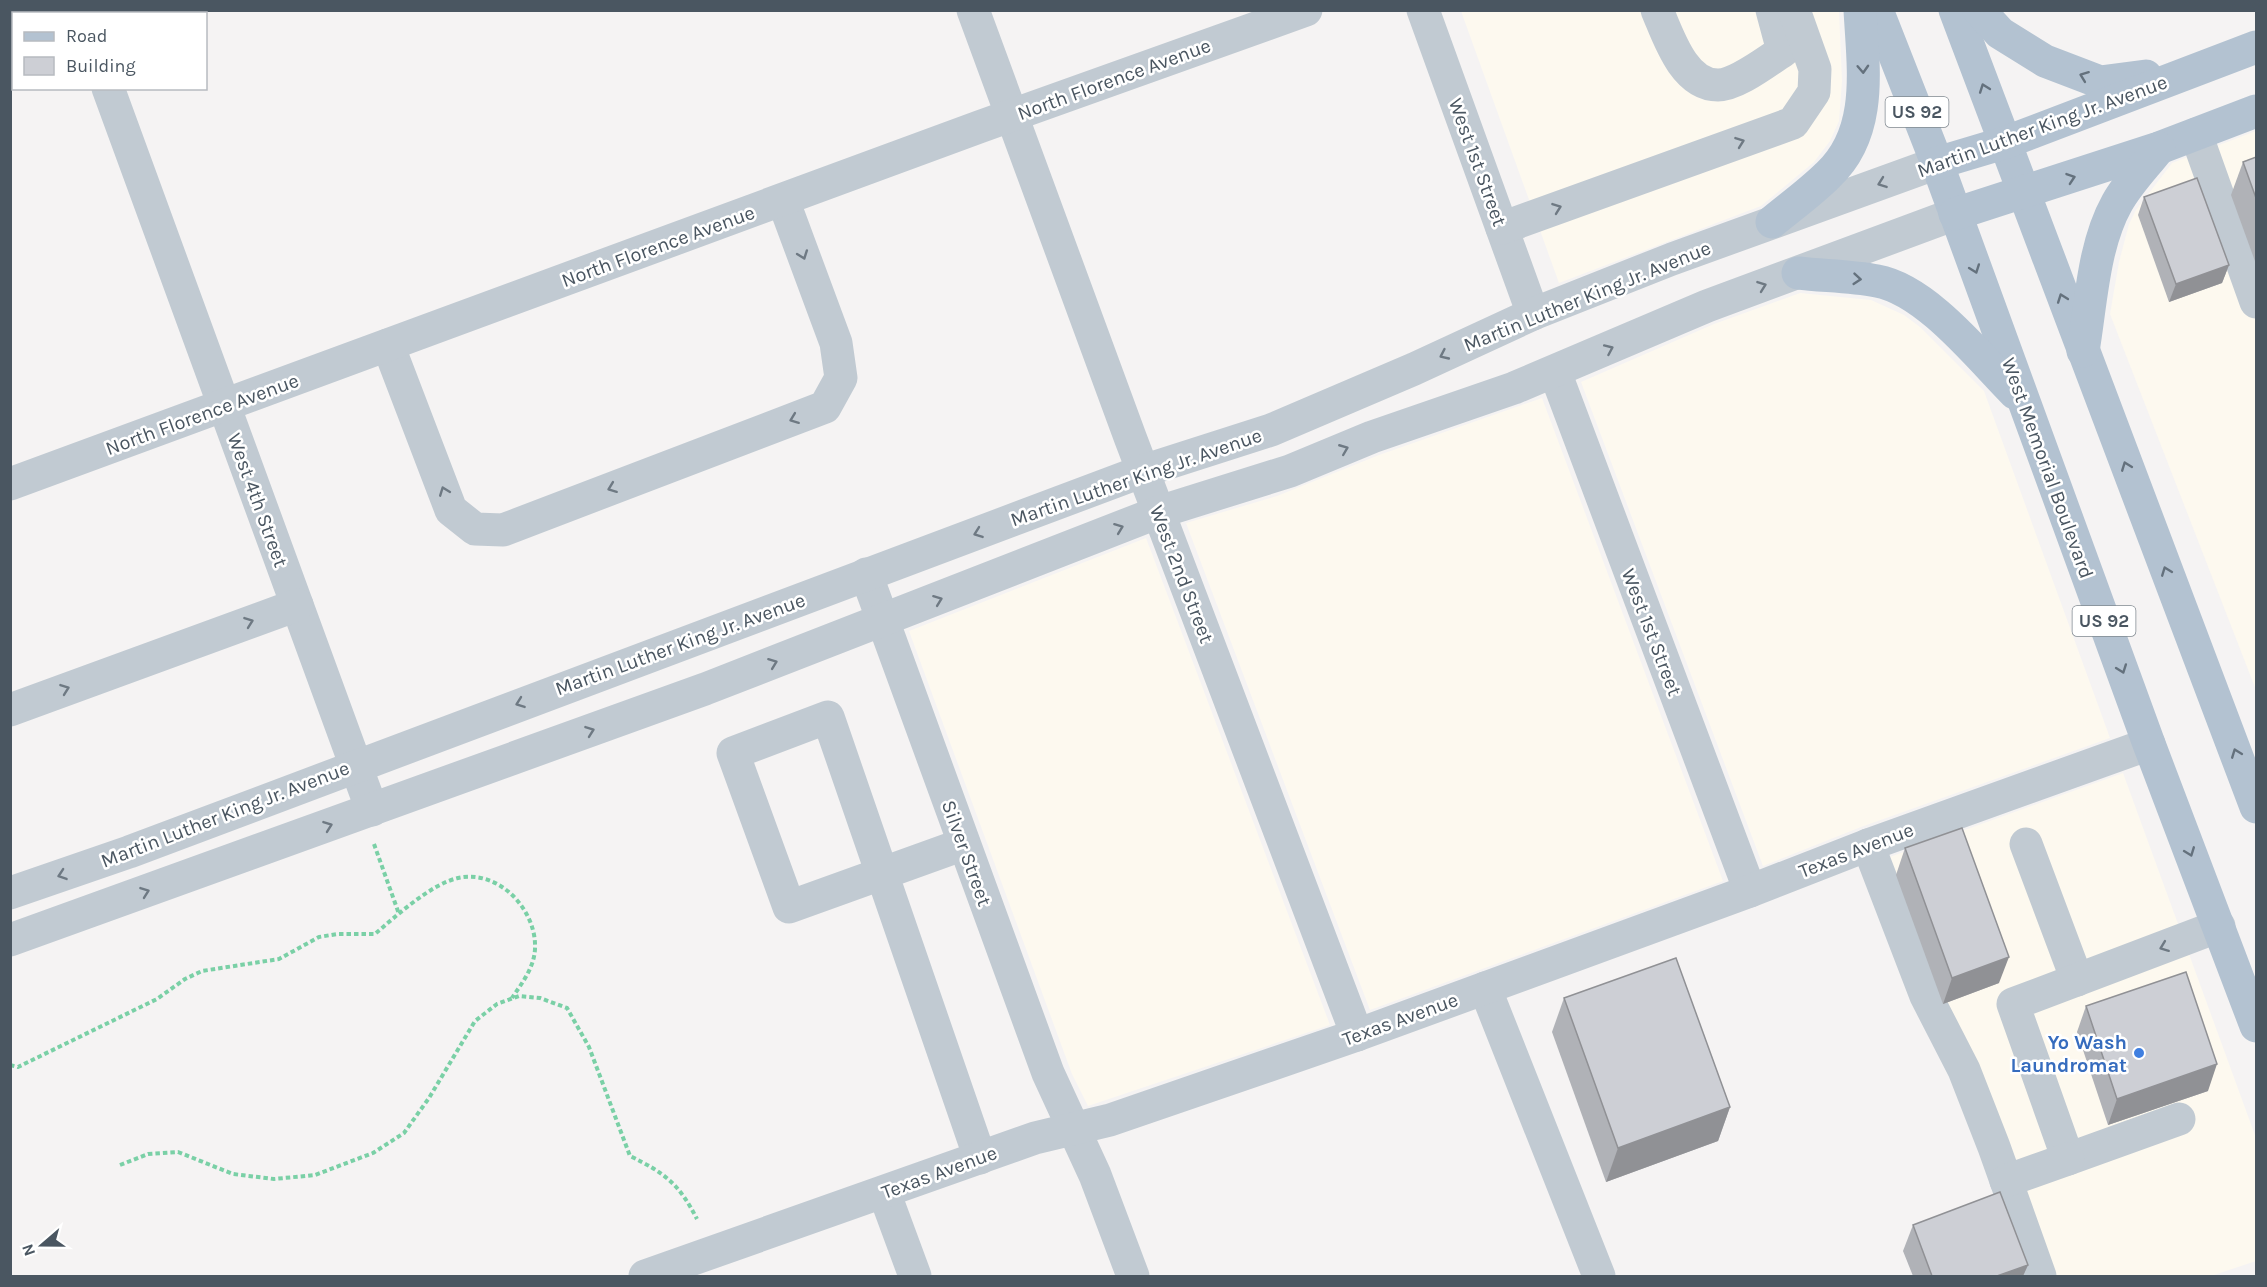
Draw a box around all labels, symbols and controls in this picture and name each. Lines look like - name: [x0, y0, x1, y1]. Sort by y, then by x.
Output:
- legend: [12, 12, 207, 90]
- text: Road: [66, 25, 107, 47]
- street label: North Florence Avenue: [1014, 34, 1214, 125]
- text: Building: [66, 55, 136, 77]
- one-way arrow: [1856, 64, 1869, 73]
- street label: Martin Luther King Jr. Avenue: [1914, 70, 2170, 183]
- one-way arrow: [2079, 71, 2090, 83]
- one-way arrow: [1979, 83, 1991, 94]
- street label: West 1st Street: [1444, 95, 1512, 230]
- road number: US 92: [1886, 97, 1948, 127]
- one-way arrow: [1734, 137, 1745, 149]
- one-way arrow: [2065, 172, 2076, 185]
- one-way arrow: [1877, 175, 1888, 188]
- street label: North Florence Avenue: [558, 201, 758, 292]
- one-way arrow: [1551, 203, 1562, 216]
- street label: Martin Luther King Jr. Avenue: [1460, 236, 1714, 357]
- one-way arrow: [796, 249, 808, 260]
- one-way arrow: [1968, 263, 1980, 274]
- one-way arrow: [1852, 272, 1861, 285]
- one-way arrow: [1756, 281, 1767, 294]
- one-way arrow: [2057, 293, 2070, 304]
- one-way arrow: [1602, 344, 1613, 356]
- one-way arrow: [1440, 348, 1451, 360]
- street label: West Memorial Boulevard: [1997, 355, 2098, 582]
- street label: North Florence Avenue: [102, 369, 302, 460]
- one-way arrow: [789, 411, 800, 424]
- street label: Martin Luther King Jr. Avenue: [1007, 424, 1265, 531]
- street label: West 4th Street: [223, 430, 293, 571]
- one-way arrow: [1338, 444, 1349, 456]
- one-way arrow: [2121, 461, 2133, 472]
- one-way arrow: [607, 481, 618, 493]
- one-way arrow: [439, 486, 451, 497]
- street label: West 2nd Street: [1145, 502, 1219, 647]
- one-way arrow: [1113, 523, 1124, 535]
- one-way arrow: [973, 525, 984, 538]
- street label: West 1st Street: [1617, 565, 1687, 700]
- one-way arrow: [2161, 566, 2173, 577]
- street label: Martin Luther King Jr. Avenue: [552, 588, 808, 701]
- one-way arrow: [932, 594, 942, 607]
- road number: US 92: [2072, 606, 2136, 636]
- one-way arrow: [243, 617, 253, 630]
- one-way arrow: [767, 657, 778, 670]
- one-way arrow: [2114, 663, 2127, 674]
- one-way arrow: [60, 684, 70, 697]
- one-way arrow: [515, 696, 526, 709]
- one-way arrow: [584, 725, 595, 738]
- one-way arrow: [2230, 748, 2243, 759]
- street label: Martin Luther King Jr. Avenue: [98, 756, 353, 873]
- street label: Silver Street: [937, 797, 996, 910]
- street label: Texas Avenue: [1796, 818, 1917, 883]
- one-way arrow: [322, 821, 333, 834]
- one-way arrow: [2183, 845, 2195, 856]
- one-way arrow: [57, 868, 68, 881]
- one-way arrow: [139, 887, 150, 899]
- one-way arrow: [2159, 940, 2170, 952]
- street label: Texas Avenue: [1339, 988, 1461, 1051]
- place label: Yo Wash Laundromat: [2010, 1031, 2127, 1077]
- marker: Yo Wash Laundromat: [2132, 1046, 2146, 1060]
- street label: Texas Avenue: [878, 1141, 1000, 1204]
- north arrow: [12, 1215, 72, 1275]
- text: N: [17, 1241, 39, 1259]

